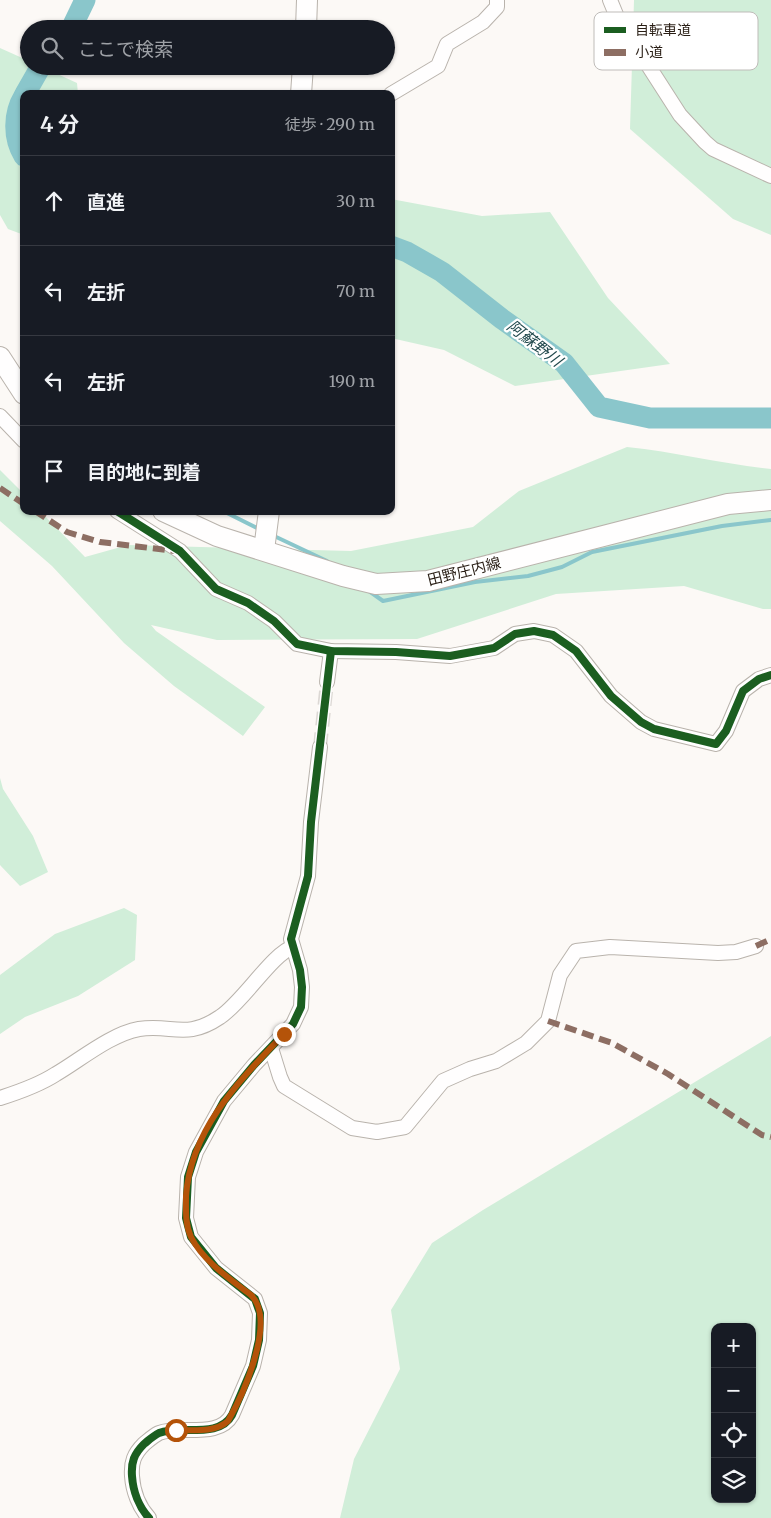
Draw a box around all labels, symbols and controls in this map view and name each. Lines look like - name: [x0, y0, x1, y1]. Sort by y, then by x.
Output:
- legend: [594, 12, 758, 70]
- search box: [20, 20, 395, 75]
- text: 自転車道: [635, 21, 691, 39]
- icon: search: [38, 34, 66, 62]
- text: ここで検索: [78, 37, 173, 61]
- text: 小道: [635, 43, 663, 61]
- text: 4 分: [40, 111, 79, 138]
- text: 徒歩 · 290 m: [285, 114, 375, 134]
- icon: ahead: [40, 187, 68, 215]
- text: 直進: [87, 190, 125, 214]
- text: 30 m: [336, 191, 375, 211]
- icon: left: [40, 277, 68, 305]
- text: 左折: [87, 280, 125, 304]
- text: 70 m: [336, 281, 375, 301]
- water label: 阿蘇野川: [504, 315, 568, 372]
- icon: left: [40, 367, 68, 395]
- text: 左折: [87, 370, 125, 394]
- text: 190 m: [329, 371, 375, 391]
- icon: arrive: [40, 457, 68, 485]
- text: 目的地に到着: [87, 460, 201, 484]
- street label: 田野庄内線: [425, 553, 503, 589]
- route end: [273, 1023, 296, 1046]
- map controls: [711, 1323, 756, 1503]
- button: +: [711, 1323, 756, 1368]
- button: −: [711, 1368, 756, 1413]
- button: locate: [711, 1413, 756, 1458]
- route start: [165, 1419, 188, 1442]
- button: layers: [711, 1458, 756, 1503]

